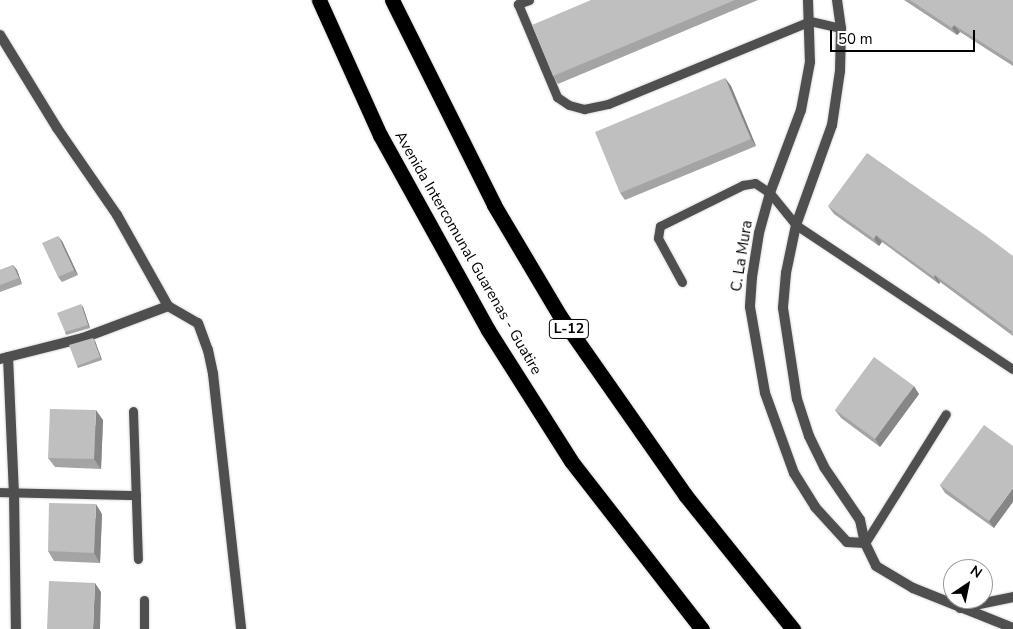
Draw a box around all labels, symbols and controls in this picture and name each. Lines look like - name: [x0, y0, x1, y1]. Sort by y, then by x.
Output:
- scale bar: [833, 20, 978, 52]
- text: 50 m: [838, 29, 873, 49]
- street label: Avenida Intercomunal Guarenas - Guatire: [391, 128, 545, 378]
- street label: C. La Mura: [727, 219, 757, 293]
- road number: L-12: [548, 318, 590, 340]
- north arrow: [943, 559, 993, 609]
- text: N: [966, 561, 986, 583]

